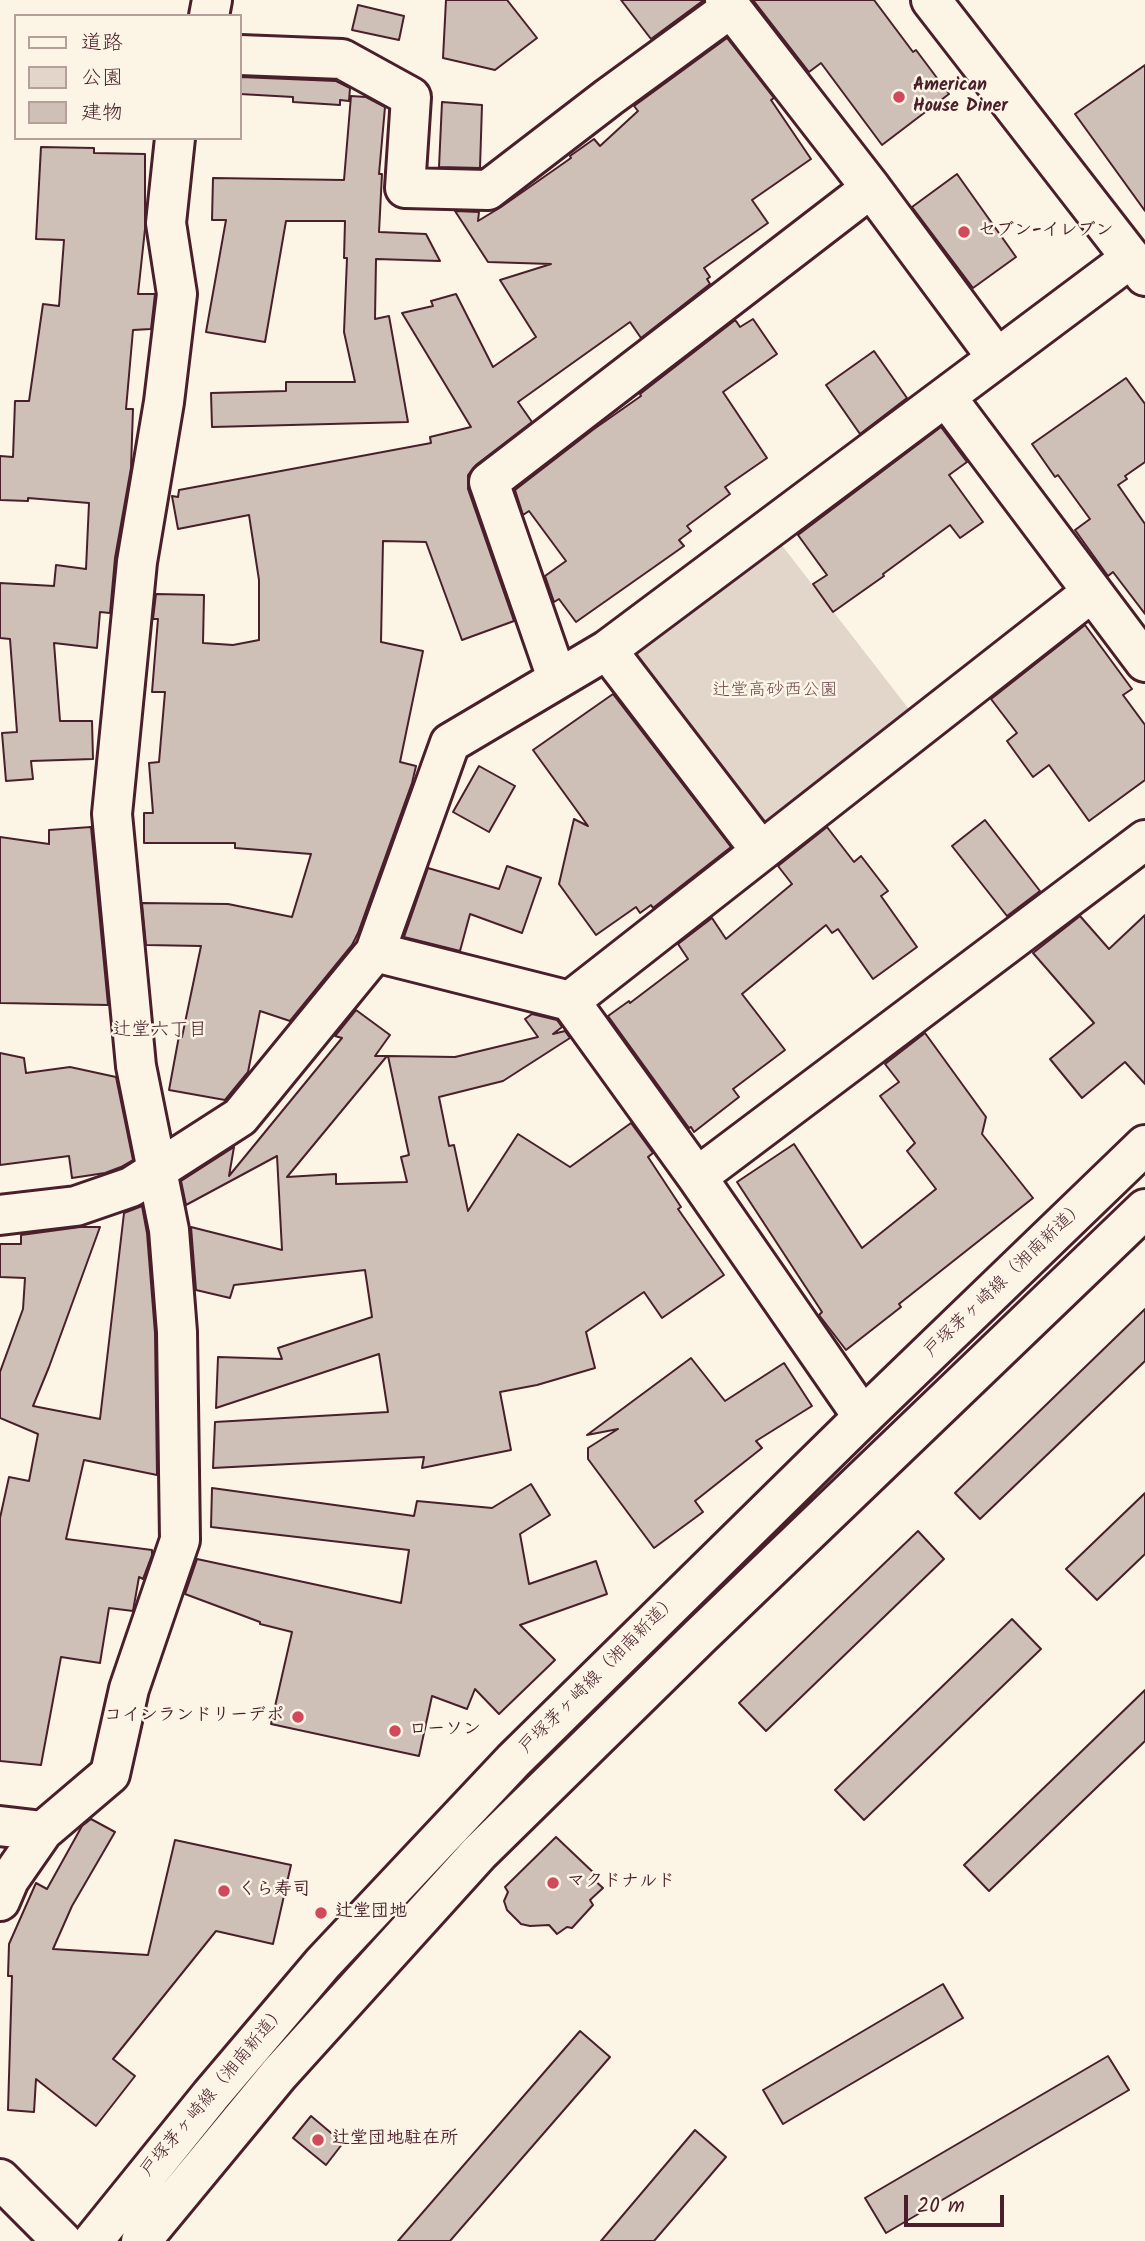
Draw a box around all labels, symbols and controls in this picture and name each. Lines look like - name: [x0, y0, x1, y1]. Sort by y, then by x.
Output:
- legend: [14, 14, 242, 140]
- text: 道路: [81, 27, 123, 60]
- text: 公園: [81, 62, 123, 95]
- place label: American House Diner: [913, 76, 1008, 119]
- marker: American House Diner: [891, 89, 907, 105]
- text: 建物: [81, 97, 123, 130]
- place label: セブン-イレブン: [978, 221, 1114, 243]
- marker: セブン-イレブン: [956, 224, 972, 240]
- park label: 辻堂高砂西公園: [712, 681, 838, 703]
- district label: 辻堂六丁目: [113, 1021, 207, 1043]
- street label: 戸塚茅ヶ崎線（湘南新道）: [921, 1197, 1091, 1363]
- street label: 戸塚茅ヶ崎線（湘南新道）: [516, 1591, 684, 1759]
- place label: コインランドリーデポ: [104, 1706, 284, 1728]
- marker: コインランドリーデポ: [290, 1709, 306, 1725]
- place label: ローソン: [409, 1720, 481, 1742]
- marker: ローソン: [387, 1723, 403, 1739]
- place label: マクドナルド: [567, 1872, 675, 1894]
- marker: マクドナルド: [545, 1875, 561, 1891]
- place label: くら寿司: [238, 1880, 310, 1902]
- marker: くら寿司: [216, 1883, 232, 1899]
- place label: 辻堂団地: [335, 1902, 407, 1924]
- marker: 辻堂団地: [313, 1905, 329, 1921]
- street label: 戸塚茅ヶ崎線（湘南新道）: [137, 2002, 293, 2182]
- place label: 辻堂団地駐在所: [332, 2129, 458, 2151]
- marker: 辻堂団地駐在所: [310, 2132, 326, 2148]
- scale bar: [907, 2182, 1007, 2226]
- text: 20 m: [917, 2190, 965, 2223]

